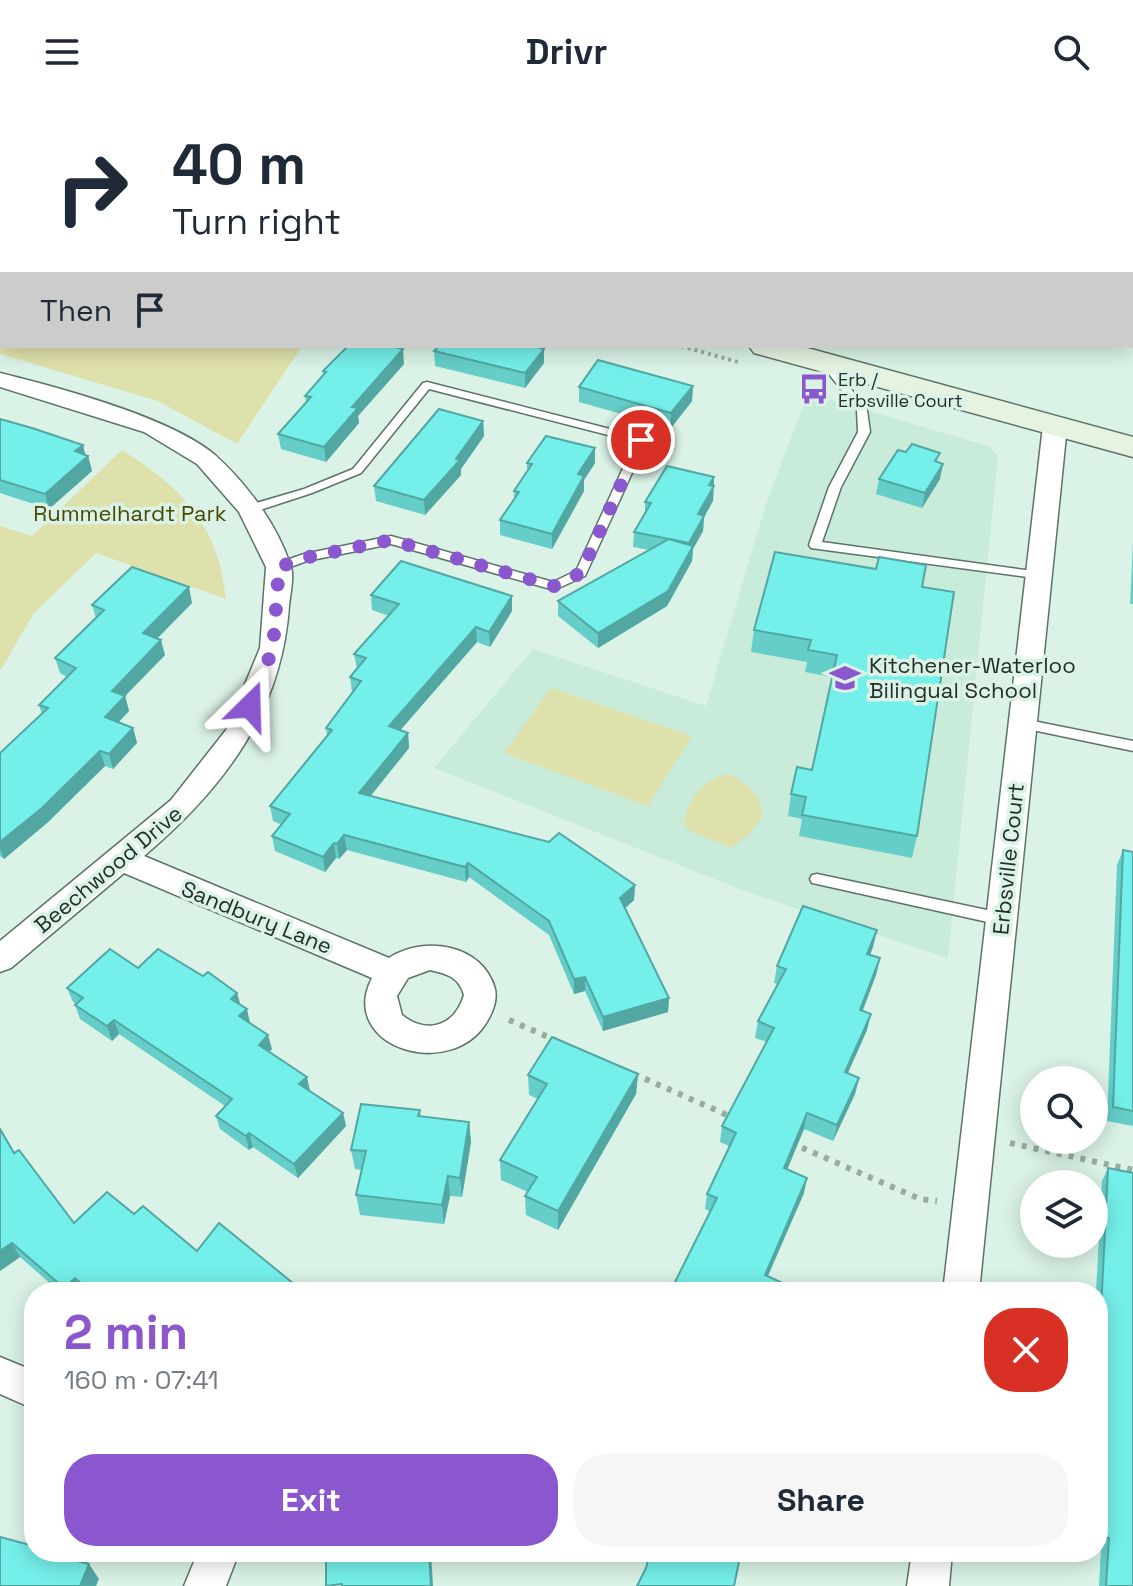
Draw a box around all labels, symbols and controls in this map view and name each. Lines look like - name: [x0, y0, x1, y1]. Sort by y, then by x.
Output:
- text: Drivr: [526, 29, 607, 75]
- icon: menu: [40, 30, 84, 74]
- icon: search: [1049, 30, 1093, 74]
- text: 40 m: [172, 129, 306, 200]
- icon: right: [40, 136, 144, 240]
- text: Turn right: [172, 199, 341, 245]
- icon: arrive: [128, 288, 172, 332]
- text: Then: [40, 291, 112, 330]
- place label: Erb / Erbsville Court: [838, 368, 963, 412]
- bus stop icon: Erb / Erbsville Court: [797, 372, 831, 406]
- pin: [607, 406, 675, 474]
- icon: arrive: [619, 418, 663, 462]
- park label: Rummelhardt Park: [33, 499, 227, 527]
- place label: Kitchener-Waterloo Bilingual School: [869, 651, 1076, 704]
- school or university icon: Kitchener-Waterloo Bilingual School: [828, 661, 862, 695]
- position arrow: [208, 664, 292, 748]
- street label: Erbsville Court: [986, 782, 1030, 936]
- street label: Beechwood Drive: [28, 799, 188, 939]
- street label: Sandbury Lane: [178, 874, 336, 960]
- map controls: [1020, 1066, 1108, 1258]
- button: search: [1020, 1066, 1108, 1154]
- button: layers: [1020, 1170, 1108, 1258]
- text: 2 min: [64, 1302, 188, 1363]
- button: close: [984, 1308, 1068, 1392]
- text: 160 m · 07:41: [64, 1363, 219, 1397]
- button: Exit: [64, 1454, 558, 1546]
- button: Share: [574, 1454, 1068, 1546]

